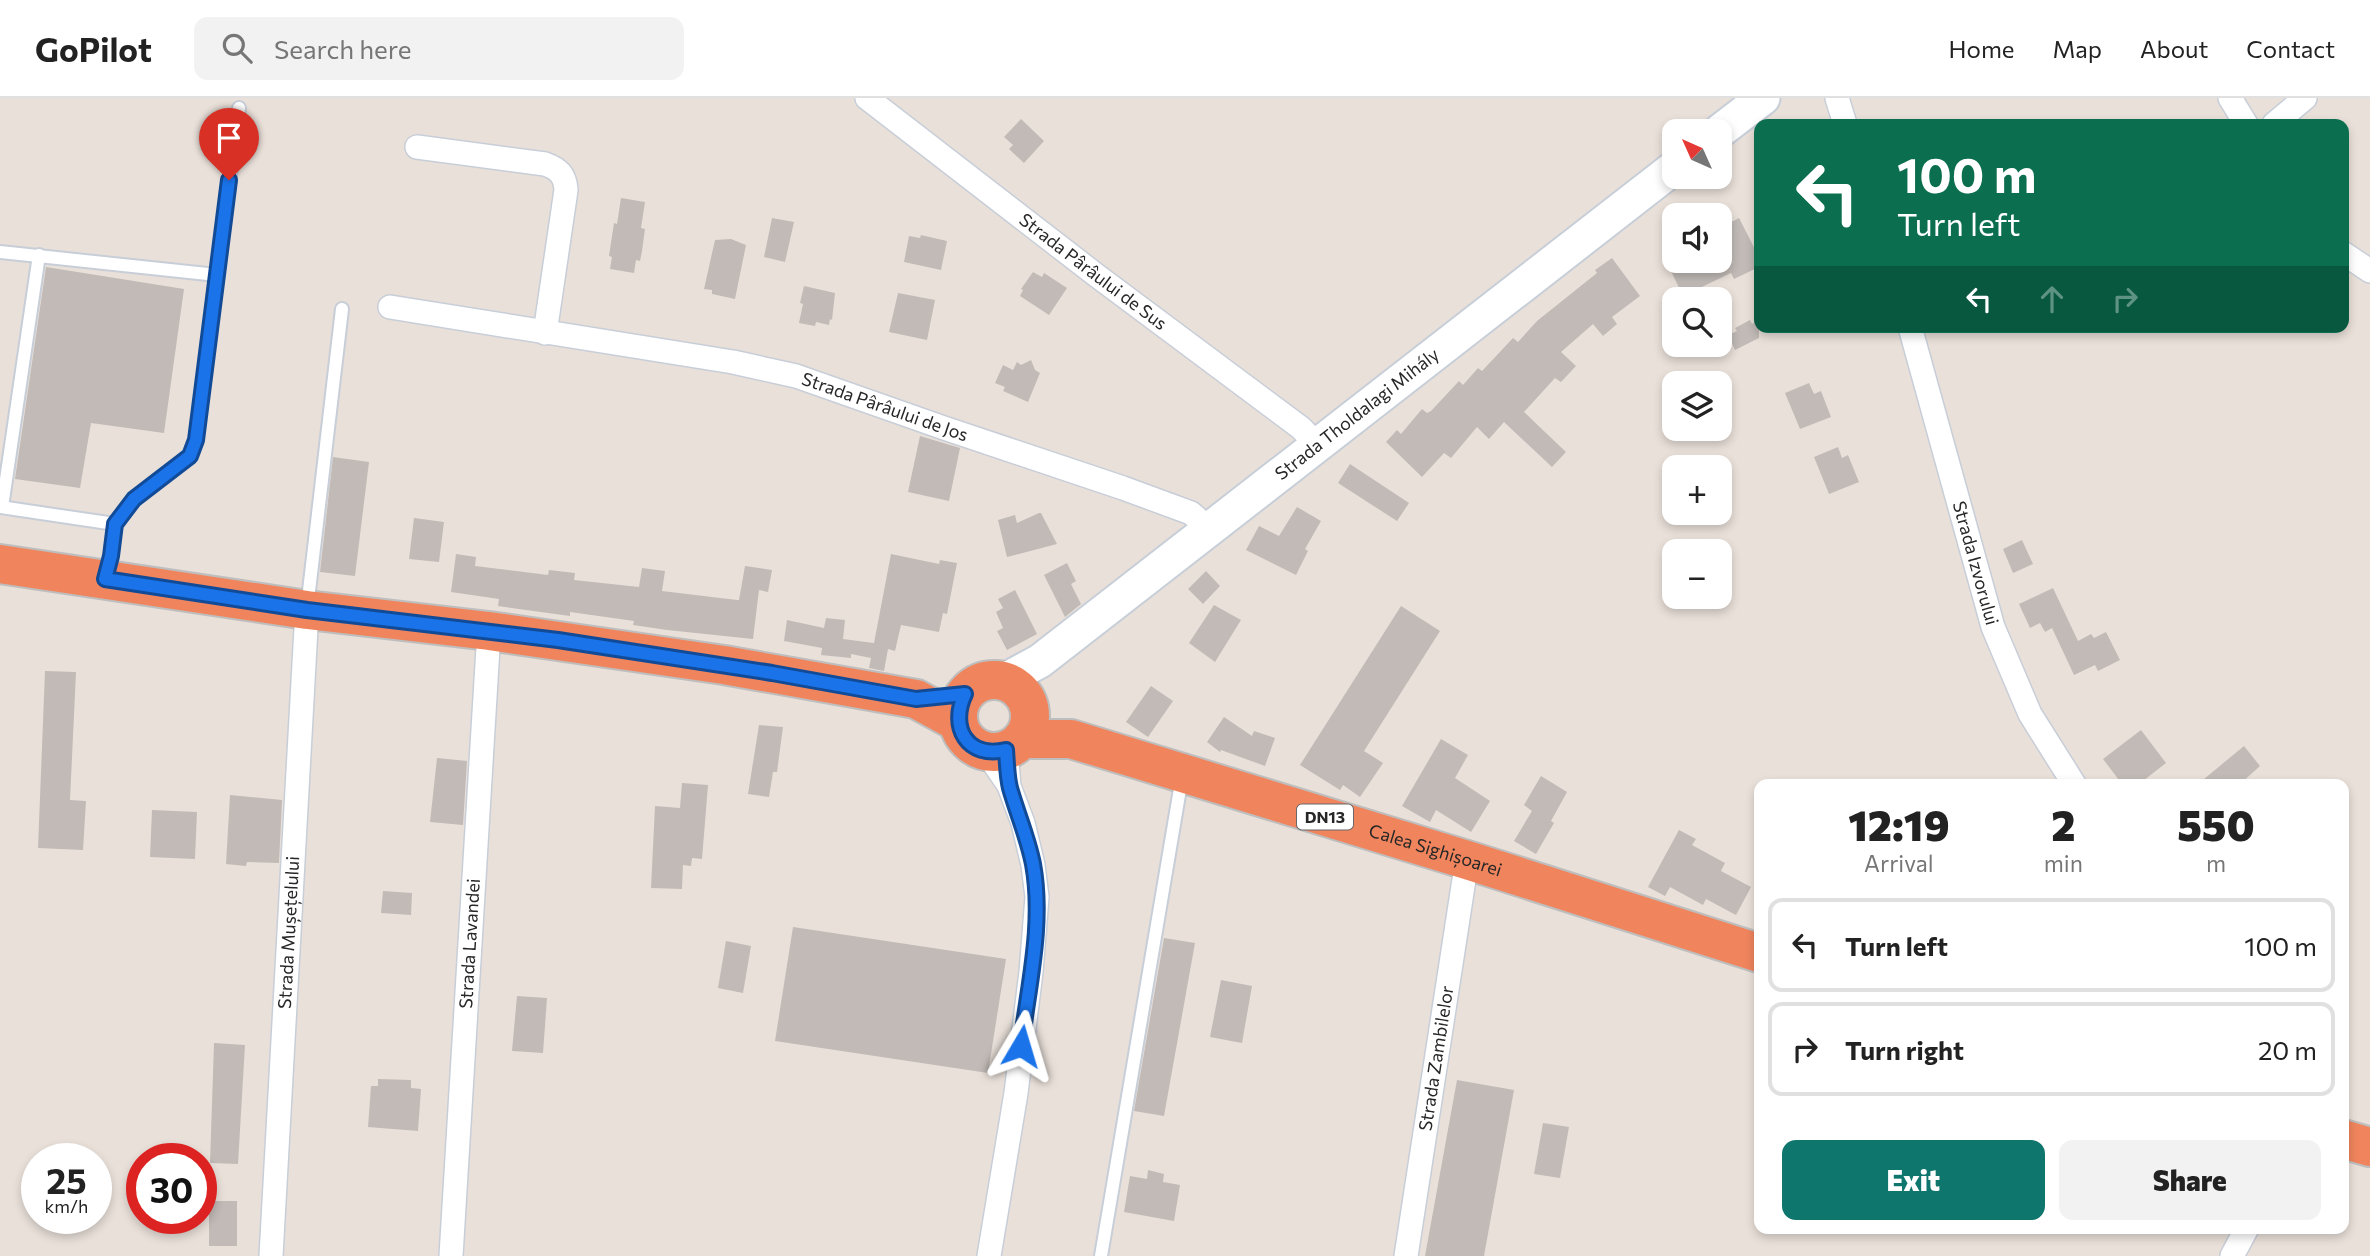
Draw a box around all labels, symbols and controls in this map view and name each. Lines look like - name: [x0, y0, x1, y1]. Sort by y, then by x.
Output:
- search box: [194, 17, 684, 80]
- text: GoPilot: [35, 28, 152, 69]
- icon: search: [218, 29, 256, 67]
- text: Search here: [274, 33, 411, 64]
- text: Home: [1949, 34, 2015, 63]
- text: Map: [2053, 34, 2102, 63]
- text: About: [2140, 34, 2208, 63]
- text: Contact: [2246, 34, 2335, 63]
- pin: [199, 108, 259, 180]
- icon: arrive: [210, 119, 248, 157]
- north arrow: [1662, 119, 1732, 189]
- map controls: [1662, 119, 1732, 609]
- text: 100 m: [1897, 143, 2036, 203]
- icon: left: [1782, 147, 1873, 238]
- button: sound: [1662, 203, 1732, 273]
- text: Turn left: [1897, 203, 2021, 243]
- street label: Strada Pârâului de Sus: [1015, 208, 1172, 334]
- icon: left: [1960, 280, 1998, 318]
- icon: ahead: [2033, 280, 2071, 318]
- icon: right: [2106, 280, 2144, 318]
- button: search: [1662, 287, 1732, 357]
- street label: Strada Tholdalagi Mihály: [1270, 343, 1443, 484]
- street label: Strada Pârâului de Jos: [799, 367, 971, 445]
- button: layers: [1662, 371, 1732, 441]
- button: +: [1662, 455, 1732, 525]
- street label: Strada Izvorului: [1949, 498, 2004, 627]
- button: −: [1662, 539, 1732, 609]
- text: 12:19: [1848, 798, 1950, 850]
- text: 2: [2051, 798, 2075, 850]
- text: 550: [2177, 798, 2255, 850]
- road number: DN13: [1297, 804, 1353, 830]
- street label: Calea Sighișoarei: [1366, 819, 1505, 880]
- text: Arrival: [1864, 849, 1934, 877]
- text: min: [2044, 849, 2083, 877]
- text: m: [2206, 849, 2226, 877]
- street label: Strada Mușețelului: [273, 855, 303, 1009]
- street label: Strada Lavandei: [454, 878, 484, 1009]
- icon: left: [1786, 926, 1824, 964]
- text: Turn left: [1845, 930, 1948, 961]
- text: 100 m: [2244, 930, 2317, 961]
- street label: Strada Zambilelor: [1413, 984, 1457, 1132]
- position arrow: [984, 1009, 1058, 1083]
- icon: right: [1786, 1030, 1824, 1068]
- text: Turn right: [1845, 1034, 1964, 1065]
- text: 20 m: [2258, 1034, 2317, 1065]
- button: Exit: [1782, 1140, 2045, 1220]
- button: Share: [2059, 1140, 2321, 1220]
- speed limit sign: 30: [126, 1143, 217, 1234]
- text: 25: [46, 1158, 87, 1201]
- text: km/h: [45, 1195, 88, 1217]

